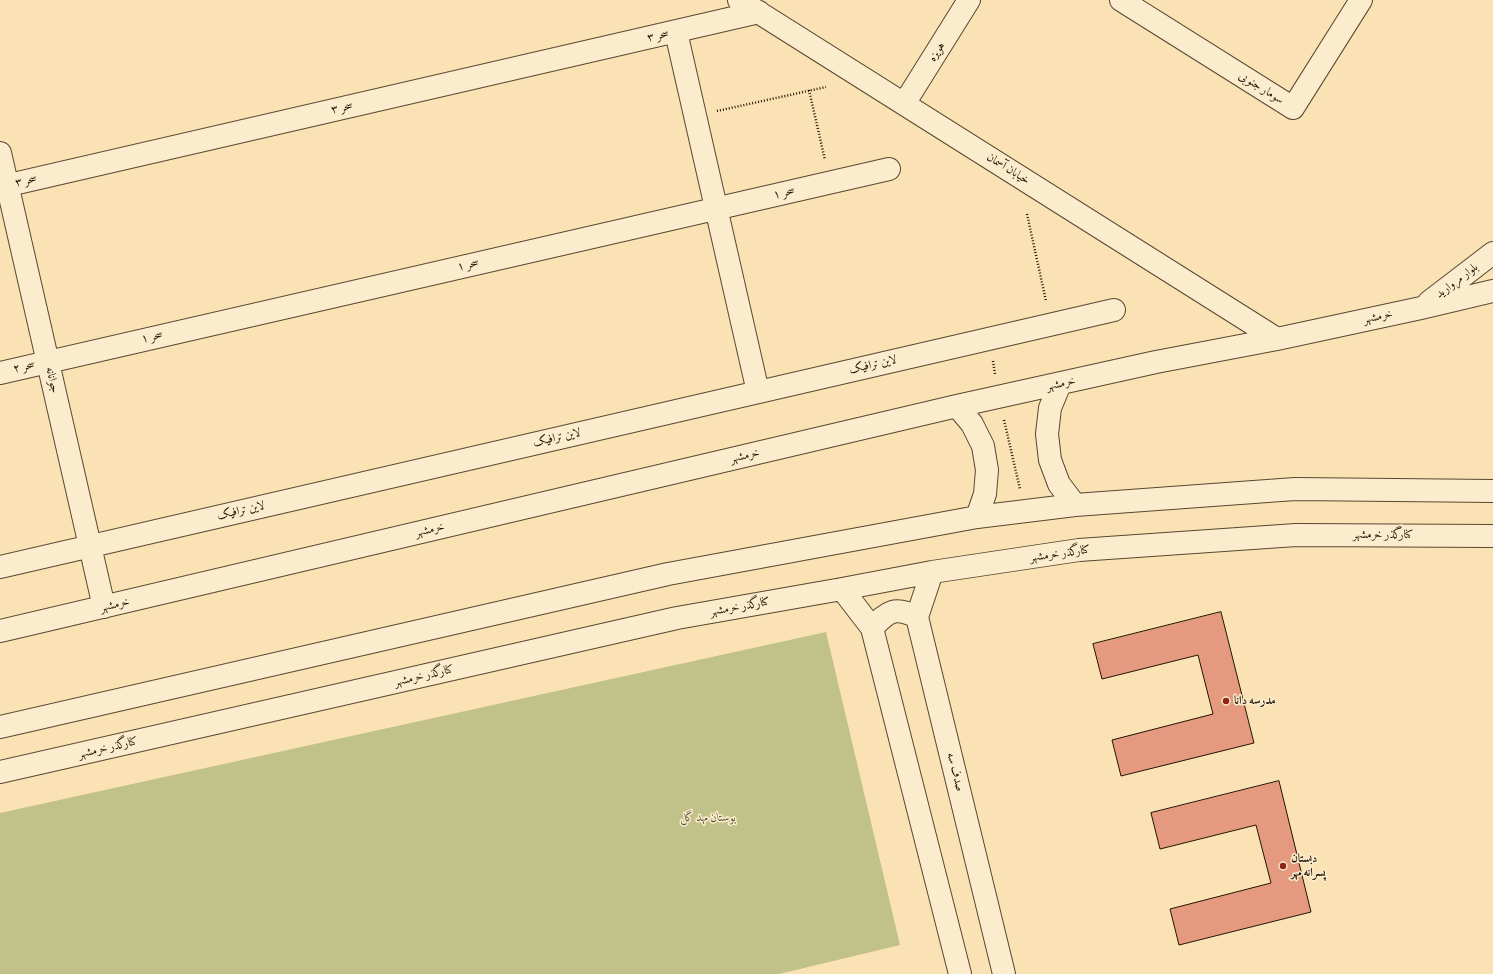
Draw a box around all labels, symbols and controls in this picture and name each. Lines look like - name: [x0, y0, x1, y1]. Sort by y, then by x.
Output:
- street label: سحر ۳: [646, 27, 670, 45]
- street label: هویزه: [925, 39, 949, 65]
- street label: سومار جنوبی: [1236, 69, 1286, 107]
- street label: سحر ۳: [330, 99, 354, 117]
- street label: خیابان آسمان: [984, 150, 1032, 188]
- street label: سحر ۳: [14, 172, 38, 190]
- street label: سحر ۱: [772, 184, 796, 202]
- street label: سحر ۱: [456, 256, 480, 274]
- street label: بلوار مروارید: [1433, 260, 1481, 302]
- street label: خرمشهر: [1362, 307, 1394, 327]
- street label: سحر ۱: [140, 328, 164, 346]
- street label: لاین ترافیک: [848, 353, 898, 377]
- street label: سحر ۲: [12, 358, 36, 376]
- street label: جوانانه: [42, 365, 62, 395]
- street label: خرمشهر: [1045, 374, 1077, 394]
- street label: لاین ترافیک: [532, 426, 582, 450]
- street label: خرمشهر: [729, 446, 761, 466]
- street label: لاین ترافیک: [216, 499, 266, 523]
- street label: خرمشهر: [414, 520, 446, 540]
- street label: کنارگذر خرمشهر: [1353, 528, 1413, 542]
- street label: کنارگذر خرمشهر: [1029, 543, 1091, 565]
- street label: خرمشهر: [99, 595, 131, 615]
- street label: کنارگذر خرمشهر: [709, 595, 771, 619]
- street label: کنارگذر خرمشهر: [393, 662, 455, 690]
- place label: مدرسه دانا: [1234, 694, 1276, 708]
- marker: مدرسه دانا: [1221, 696, 1231, 706]
- street label: کنارگذر خرمشهر: [77, 734, 139, 762]
- street label: صدف سه: [943, 751, 967, 793]
- park label: بوستان مهد گل: [680, 811, 736, 825]
- place label: دبستان پسرانه مهر: [1291, 852, 1326, 880]
- marker: دبستان پسرانه مهر: [1278, 861, 1288, 871]

